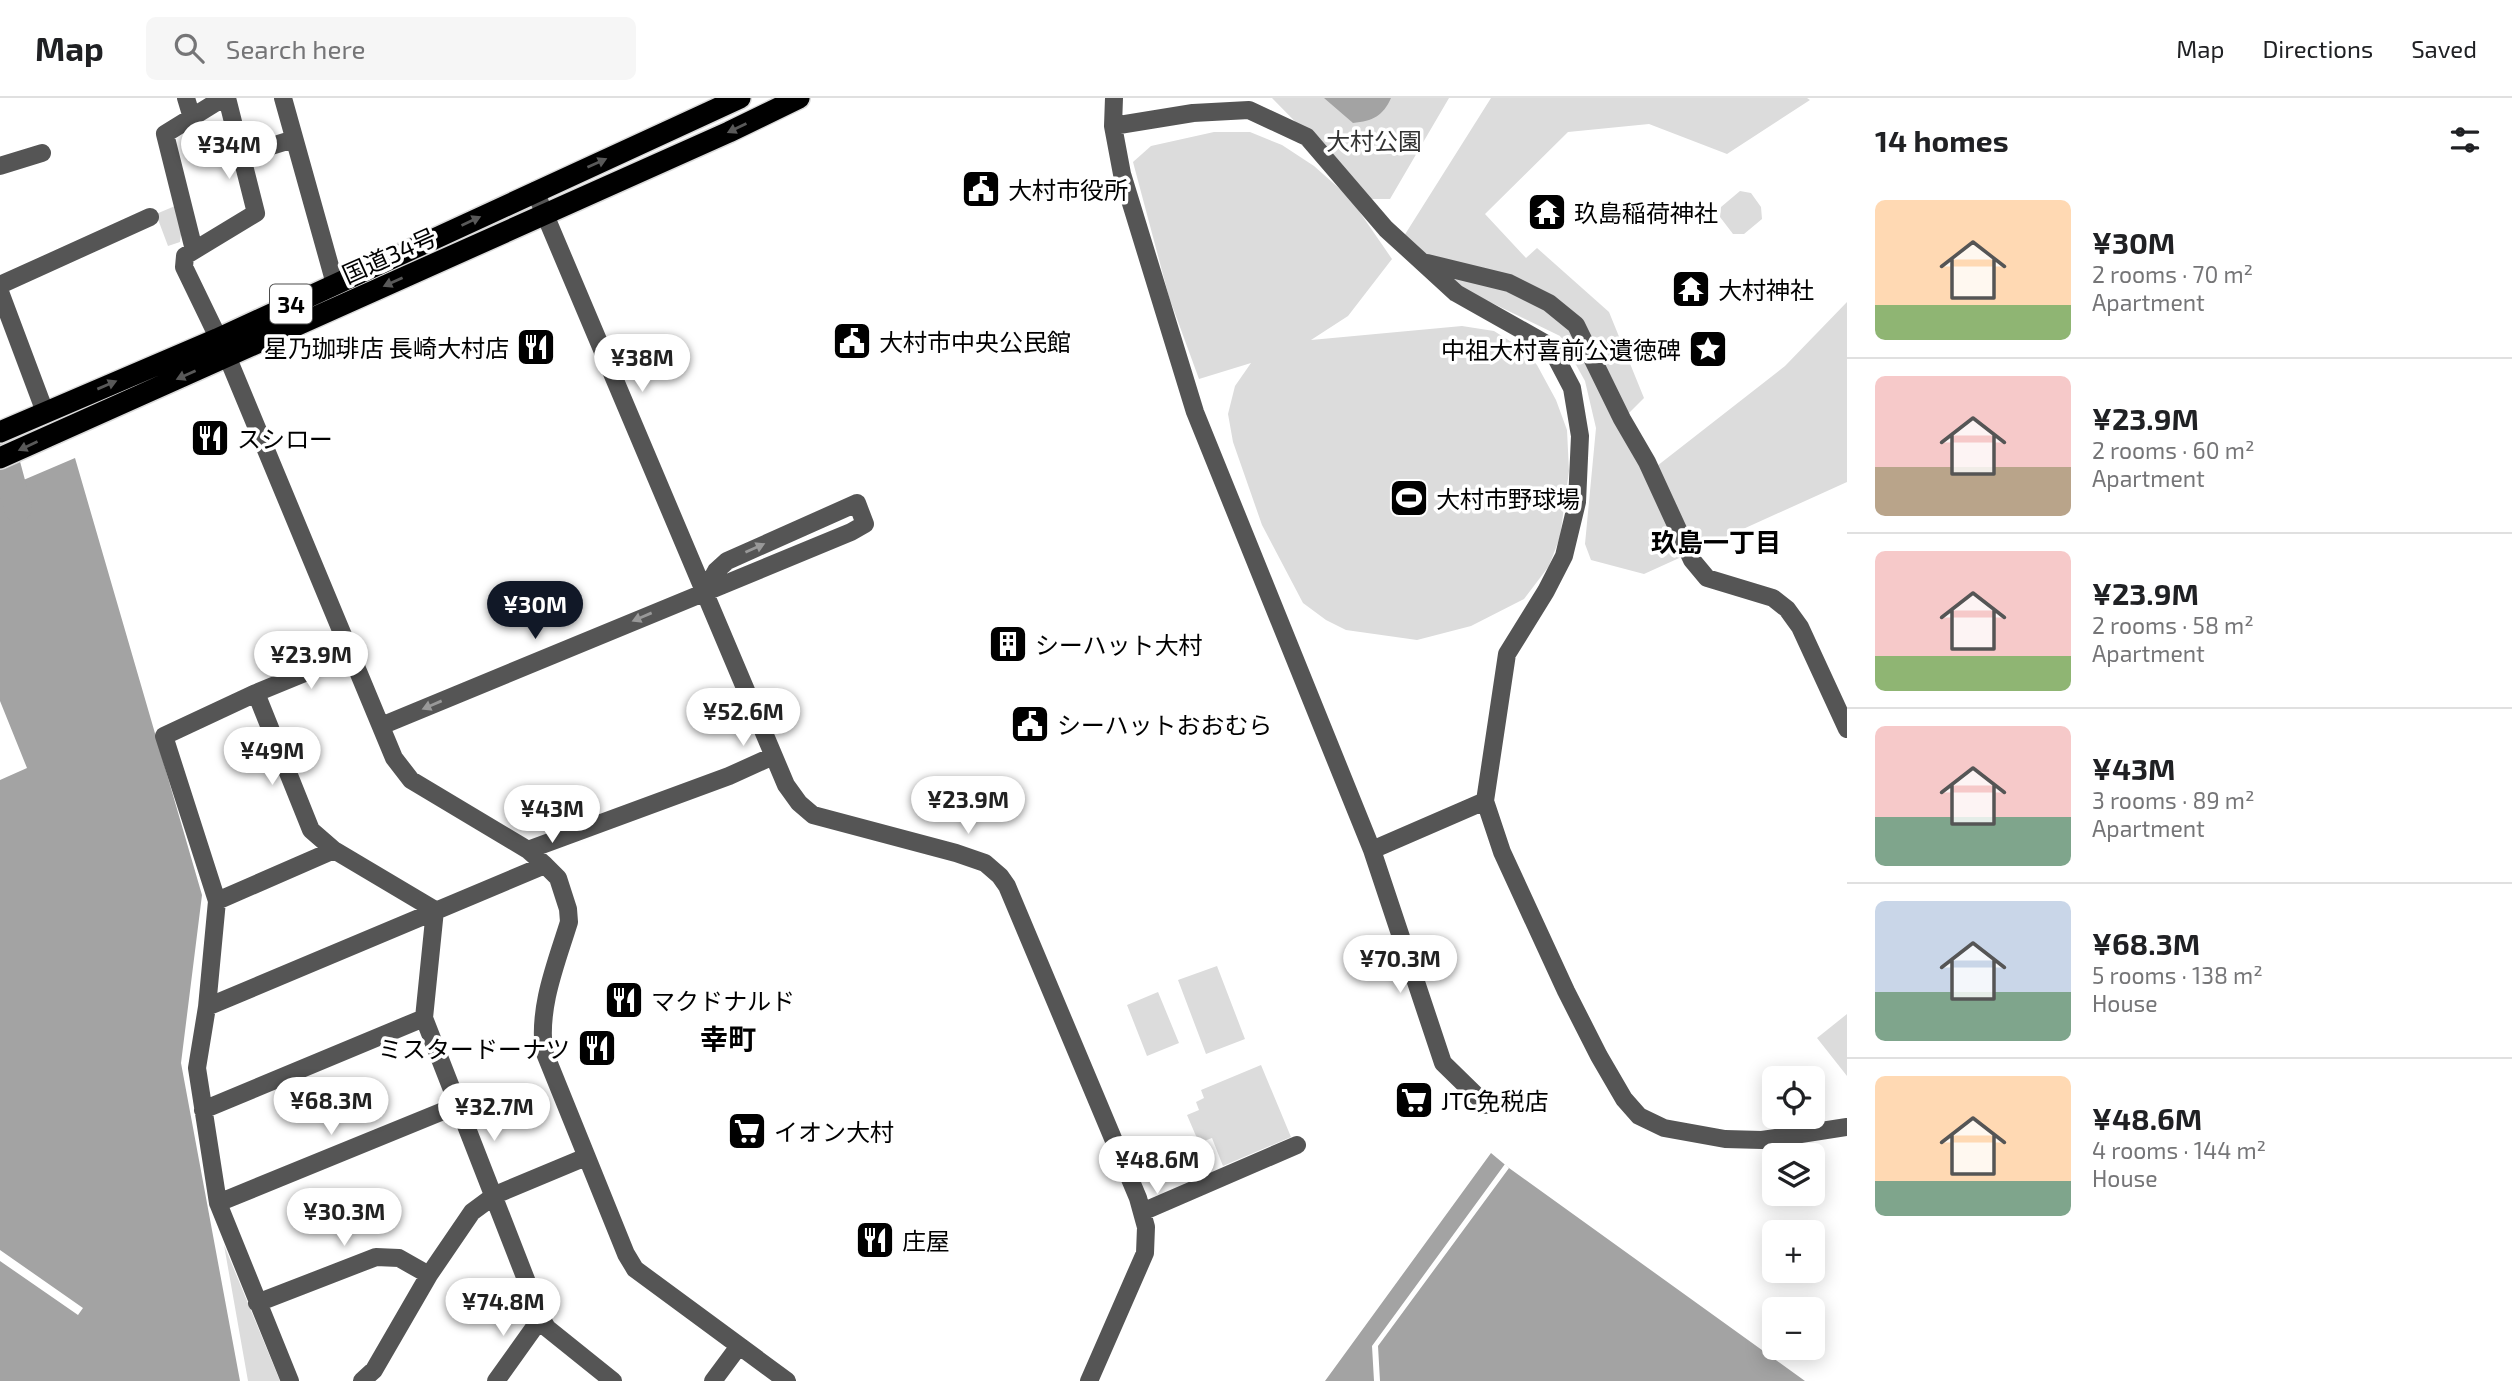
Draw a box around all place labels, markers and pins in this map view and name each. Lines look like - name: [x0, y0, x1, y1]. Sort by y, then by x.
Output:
- pin: ¥34M: [188, 122, 270, 181]
- public building icon: 大村市役所: [960, 168, 1002, 210]
- place label: 大村市役所: [1008, 175, 1128, 204]
- temple icon: 玖島稲荷神社: [1526, 191, 1568, 233]
- place label: 玖島稲荷神社: [1574, 198, 1718, 227]
- temple icon: 大村神社: [1670, 268, 1712, 310]
- place label: 大村神社: [1718, 275, 1814, 304]
- public building icon: 大村市中央公民館: [831, 320, 873, 362]
- restaurant icon: 星乃珈琲店 長崎大村店: [515, 326, 557, 368]
- place label: 大村市中央公民館: [879, 327, 1071, 356]
- place icon: 中祖大村喜前公遺徳碑: [1687, 328, 1729, 370]
- place label: 星乃珈琲店 長崎大村店: [264, 333, 509, 362]
- pin: ¥38M: [601, 334, 683, 394]
- place label: 中祖大村喜前公遺徳碑: [1441, 335, 1681, 364]
- restaurant icon: スシロー: [189, 417, 231, 459]
- place label: スシロー: [237, 424, 333, 453]
- sports icon: 大村市野球場: [1388, 477, 1430, 519]
- place label: 大村市野球場: [1436, 484, 1580, 513]
- pin: ¥30M: [494, 582, 576, 641]
- building icon: シーハット大村: [987, 623, 1029, 665]
- place label: シーハット大村: [1035, 630, 1203, 659]
- pin: ¥23.9M: [254, 632, 368, 691]
- pin: ¥52.6M: [686, 688, 800, 748]
- public building icon: シーハットおおむら: [1009, 703, 1051, 745]
- place label: シーハットおおむら: [1057, 710, 1273, 739]
- pin: ¥49M: [231, 728, 313, 787]
- pin: ¥23.9M: [911, 776, 1025, 836]
- pin: ¥43M: [511, 786, 593, 845]
- pin: ¥70.3M: [1343, 936, 1457, 995]
- restaurant icon: マクドナルド: [603, 979, 645, 1021]
- place label: マクドナルド: [651, 986, 795, 1015]
- restaurant icon: ミスタードーナツ: [576, 1027, 618, 1069]
- place label: ミスタードーナツ: [378, 1034, 570, 1063]
- pin: ¥68.3M: [274, 1077, 388, 1137]
- supermarket icon: JTC免税店: [1393, 1079, 1435, 1121]
- pin: ¥32.7M: [437, 1084, 551, 1143]
- place label: JTC免税店: [1441, 1086, 1548, 1115]
- supermarket icon: イオン大村: [726, 1110, 768, 1152]
- place label: イオン大村: [774, 1117, 894, 1146]
- pin: ¥48.6M: [1100, 1136, 1214, 1196]
- pin: ¥30.3M: [287, 1188, 401, 1248]
- restaurant icon: 庄屋: [854, 1219, 896, 1261]
- place label: 庄屋: [902, 1226, 950, 1255]
- pin: ¥74.8M: [446, 1278, 560, 1338]

